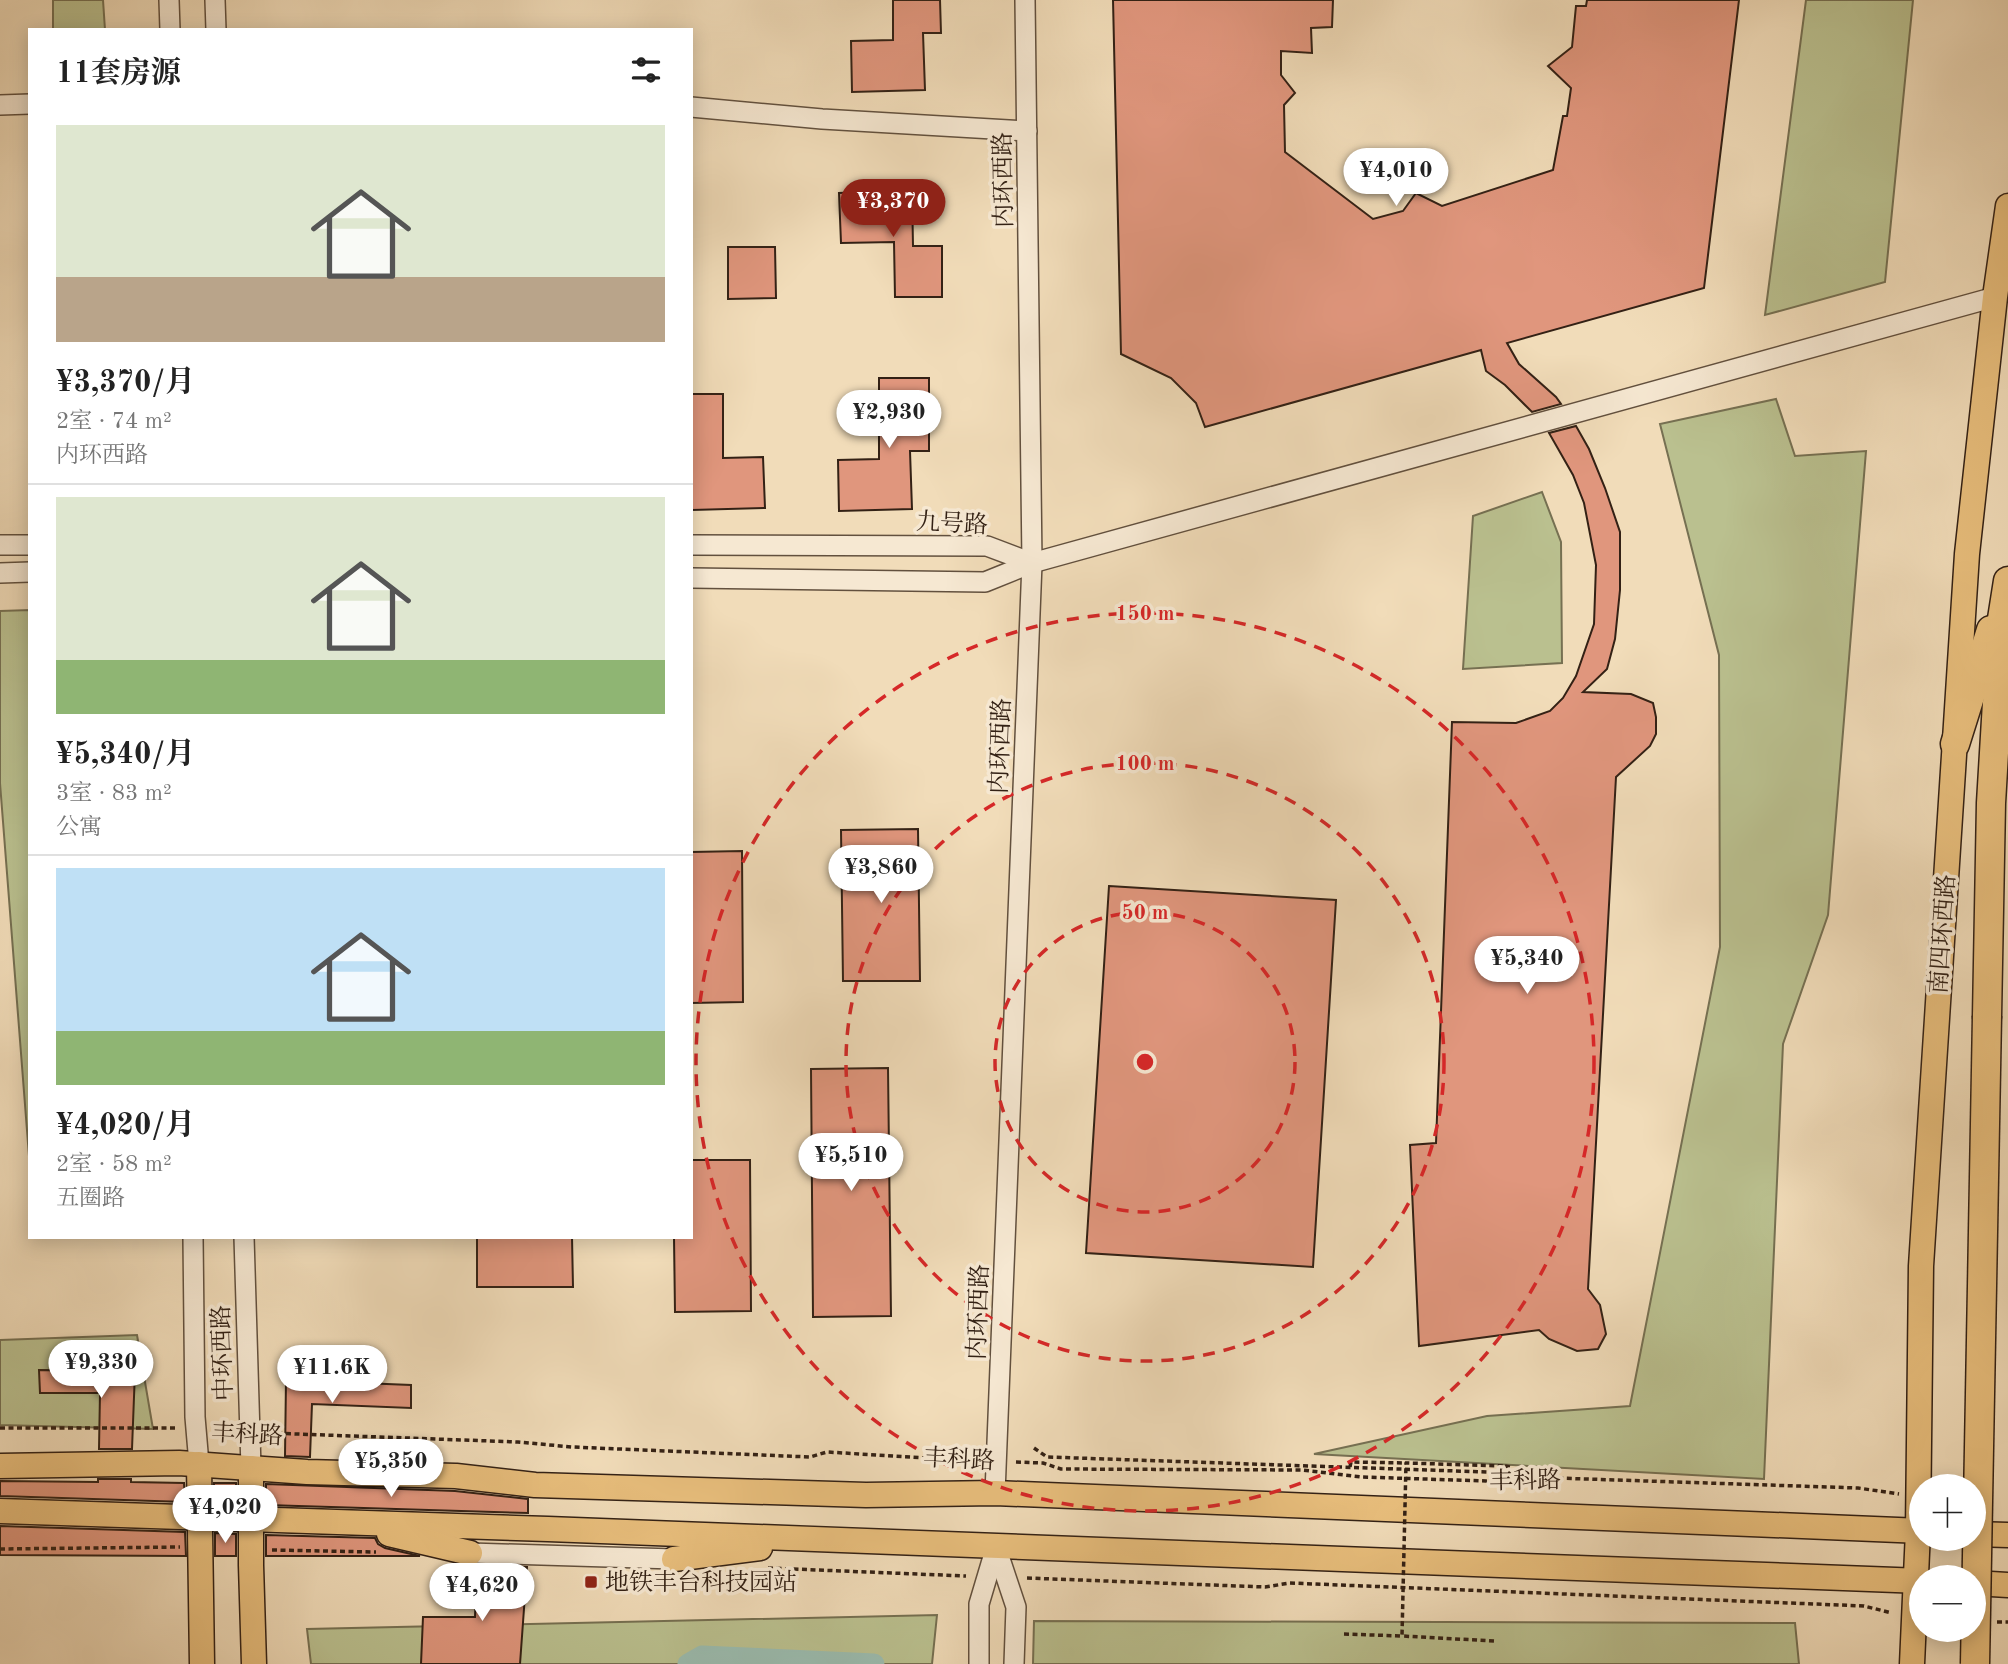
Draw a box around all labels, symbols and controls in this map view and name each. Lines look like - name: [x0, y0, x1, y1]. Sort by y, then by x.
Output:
- icon: filters: [627, 51, 665, 89]
- text: 11套房源: [56, 59, 181, 89]
- street label: 内环西路: [989, 132, 1018, 228]
- pin: ¥4,010: [1339, 148, 1453, 208]
- text: ¥4,010: [1359, 159, 1433, 182]
- icon: home: [298, 171, 424, 297]
- pin: ¥3,370: [836, 180, 950, 239]
- text: ¥3,370: [856, 190, 930, 213]
- text: ¥3,370/月: [56, 368, 195, 398]
- pin: ¥2,930: [832, 391, 946, 450]
- text: ¥2,930: [852, 401, 926, 424]
- text: 2室 · 74 m²: [56, 410, 172, 433]
- text: 内环西路: [56, 444, 148, 467]
- street label: 九号路: [915, 508, 989, 539]
- icon: home: [298, 543, 424, 669]
- text: 150 m: [1115, 604, 1175, 625]
- street label: 内环西路: [985, 698, 1016, 794]
- text: ¥5,340/月: [56, 740, 195, 770]
- text: 100 m: [1115, 754, 1175, 775]
- text: 3室 · 83 m²: [56, 782, 172, 805]
- text: 公寓: [56, 816, 102, 839]
- pin: ¥3,860: [824, 846, 938, 905]
- text: ¥3,860: [844, 856, 918, 879]
- street label: 南四环西路: [1925, 873, 1960, 995]
- text: 50 m: [1121, 903, 1169, 924]
- icon: home: [298, 914, 424, 1040]
- pin: ¥5,340: [1470, 936, 1584, 996]
- text: ¥5,340: [1490, 947, 1564, 970]
- centre of rings: [1133, 1050, 1157, 1074]
- text: ¥4,020/月: [56, 1111, 195, 1141]
- pin: ¥5,510: [794, 1134, 908, 1193]
- text: ¥5,510: [814, 1144, 888, 1167]
- text: 2室 · 58 m²: [56, 1153, 172, 1176]
- text: 五圈路: [56, 1187, 125, 1210]
- street label: 内环西路: [963, 1264, 994, 1360]
- street label: 中环西路: [207, 1305, 238, 1401]
- pin: ¥9,330: [44, 1340, 158, 1400]
- pin: ¥11.6K: [275, 1346, 389, 1405]
- text: ¥9,330: [64, 1351, 138, 1374]
- text: ¥11.6K: [293, 1356, 371, 1379]
- street label: 丰科路: [210, 1419, 284, 1450]
- pin: ¥5,350: [334, 1440, 448, 1499]
- street label: 丰科路: [922, 1444, 996, 1475]
- text: ¥5,350: [354, 1450, 428, 1473]
- street label: 丰科路: [1489, 1466, 1561, 1495]
- map controls: [1909, 1474, 1986, 1642]
- button: +: [1909, 1474, 1986, 1551]
- pin: ¥4,020: [168, 1486, 282, 1545]
- text: ¥4,020: [188, 1496, 262, 1519]
- pin: ¥4,620: [425, 1564, 539, 1623]
- button: −: [1909, 1565, 1986, 1642]
- place label: 地铁丰台科技园站: [605, 1569, 797, 1596]
- text: ¥4,620: [445, 1574, 519, 1597]
- marker: 地铁丰台科技园站: [583, 1574, 599, 1590]

